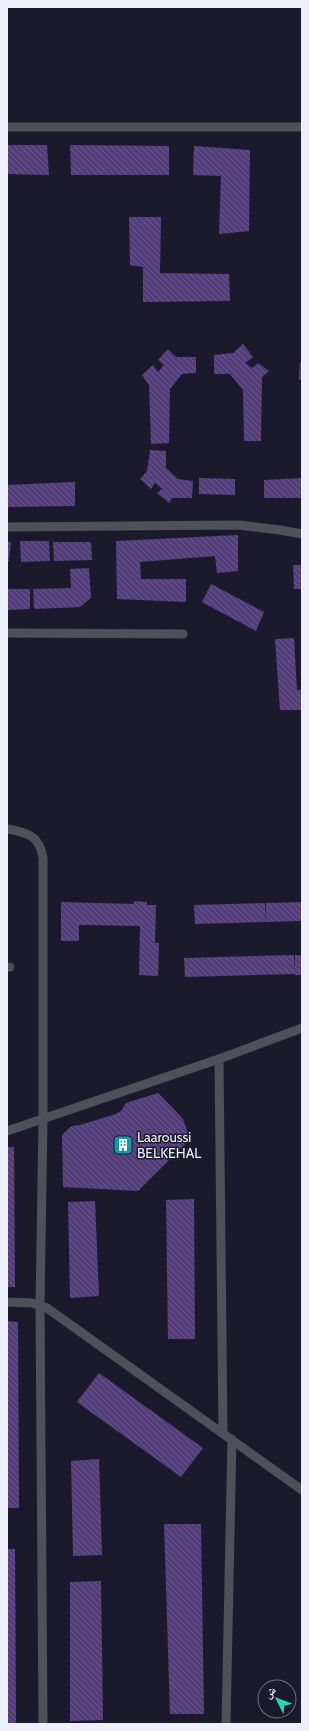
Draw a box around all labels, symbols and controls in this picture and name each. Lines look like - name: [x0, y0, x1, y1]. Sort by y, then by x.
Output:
- place label: Laaroussi BELKEHAL: [137, 1128, 201, 1162]
- building icon: Laaroussi BELKEHAL: [112, 1134, 134, 1156]
- north arrow: [257, 1679, 297, 1719]
- text: ش: [260, 1683, 280, 1702]

